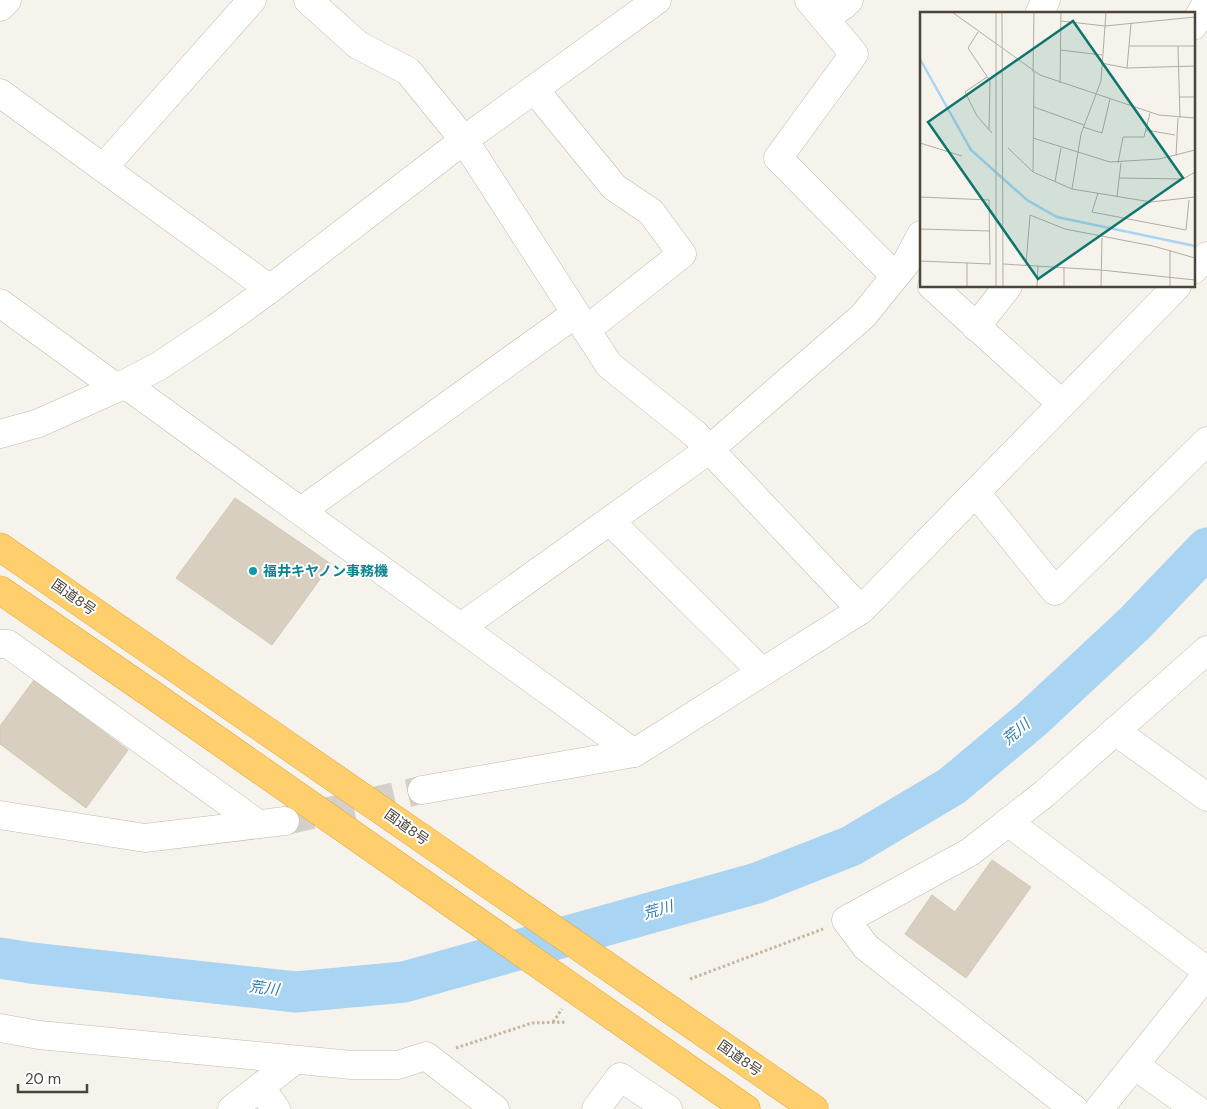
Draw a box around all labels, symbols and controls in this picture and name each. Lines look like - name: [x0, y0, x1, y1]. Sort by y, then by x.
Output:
- inset map: [920, 12, 1194, 288]
- place label: 福井キヤノン事務機: [263, 562, 388, 580]
- marker: 福井キヤノン事務機: [247, 565, 259, 577]
- street label: 国道8号: [48, 575, 100, 619]
- water label: 荒川: [998, 713, 1035, 749]
- street label: 国道8号: [381, 805, 433, 849]
- water label: 荒川: [641, 896, 677, 924]
- water label: 荒川: [248, 976, 282, 1000]
- street label: 国道8号: [714, 1036, 766, 1080]
- scale bar: [18, 1062, 86, 1094]
- text: 20 m: [25, 1069, 61, 1089]

